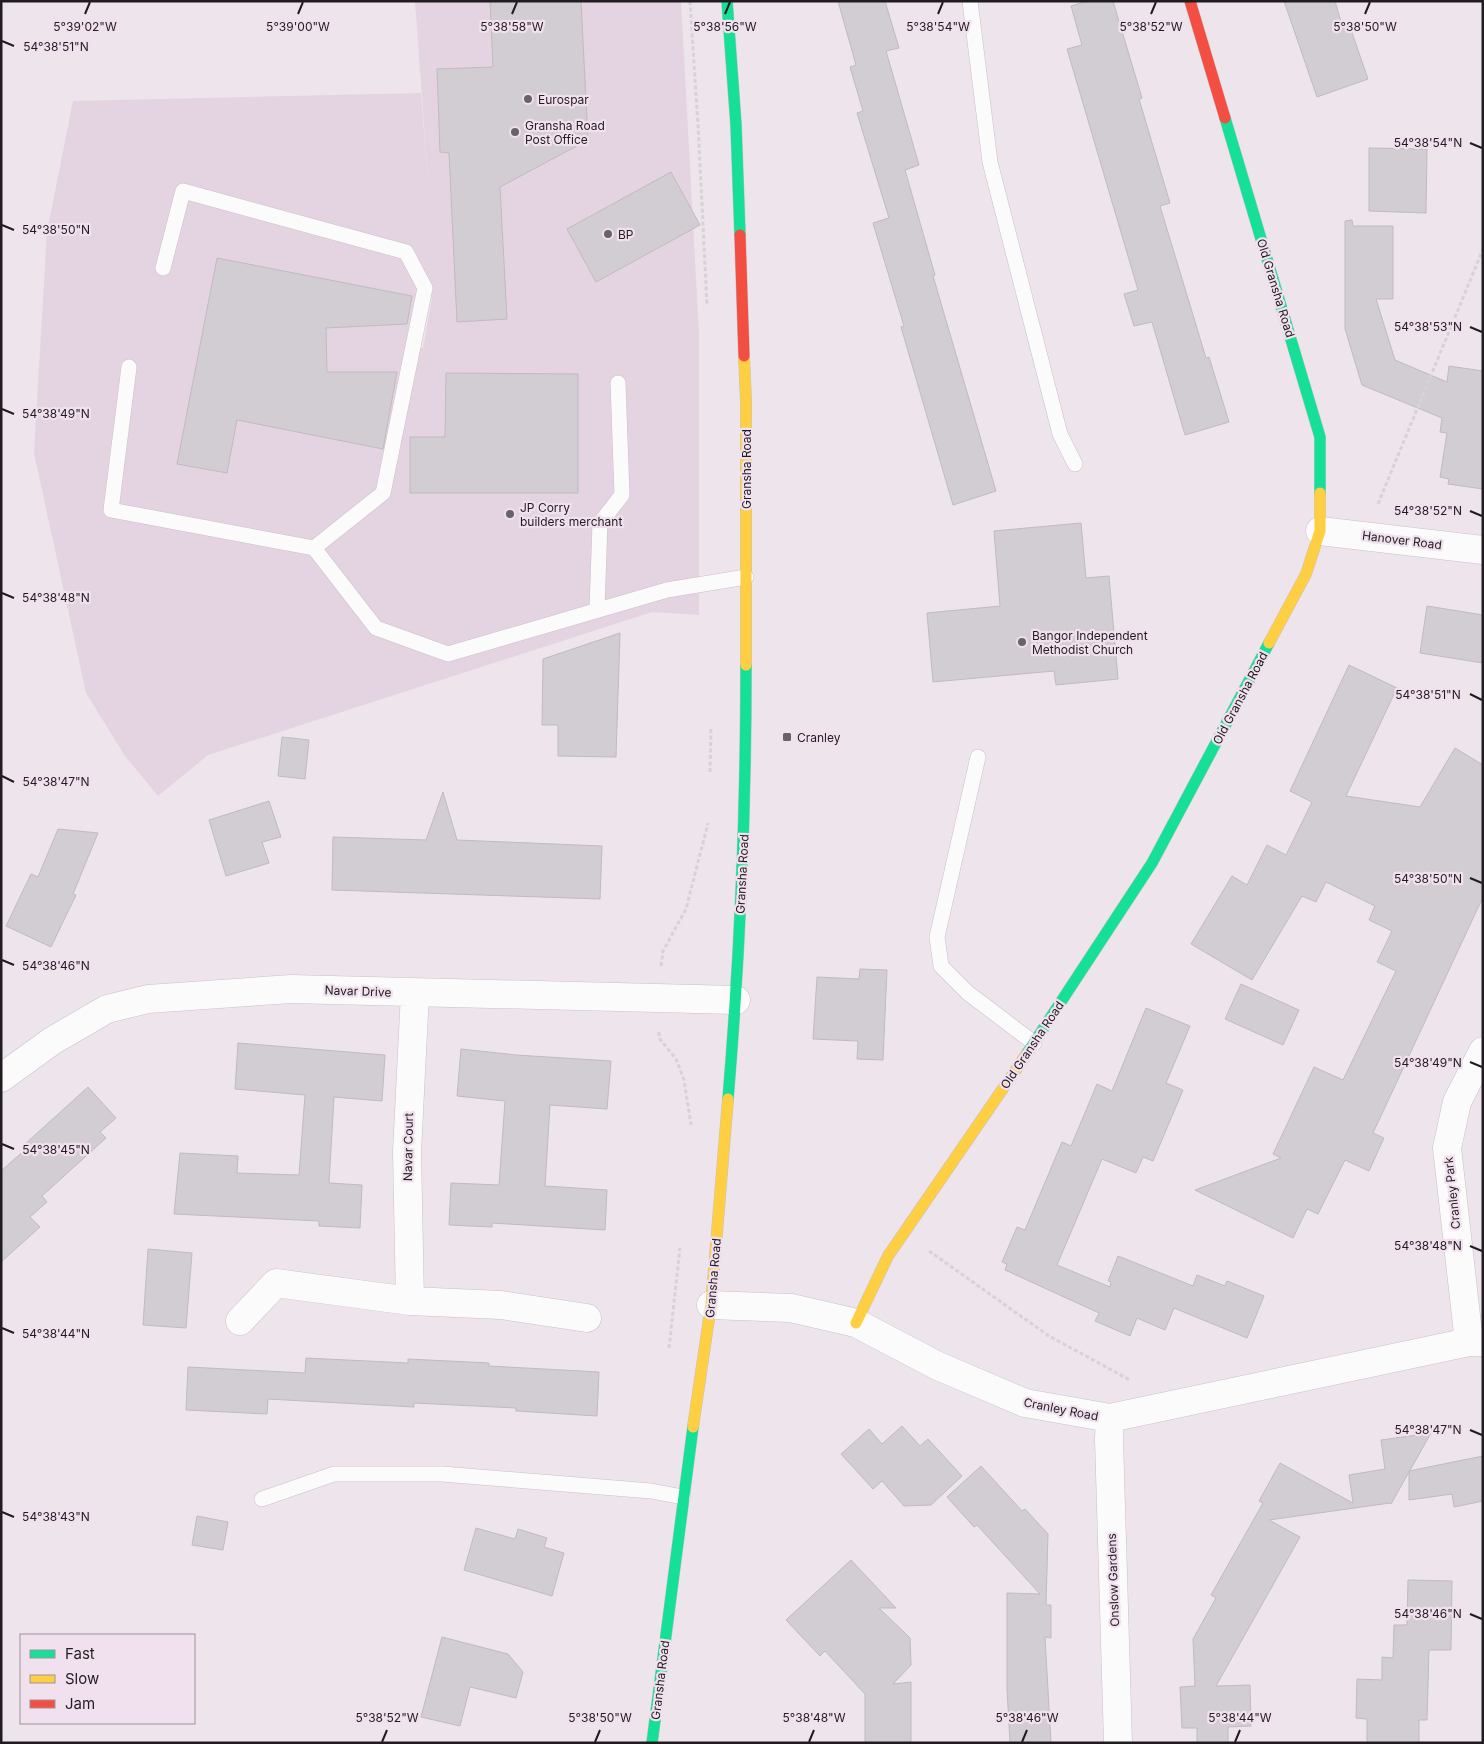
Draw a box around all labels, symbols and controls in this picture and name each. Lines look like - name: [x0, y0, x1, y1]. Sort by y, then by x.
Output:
- text: 5°39'02"W: [53, 19, 117, 34]
- text: 5°39'00"W: [266, 19, 330, 34]
- text: 5°38'58"W: [480, 19, 544, 34]
- text: 5°38'56"W: [693, 19, 757, 34]
- text: 5°38'54"W: [906, 19, 970, 34]
- text: 5°38'52"W: [1119, 19, 1183, 34]
- text: 5°38'50"W: [1333, 19, 1397, 34]
- text: 54°38'51"N: [23, 39, 89, 54]
- place label: Eurospar: [538, 92, 589, 107]
- marker: Eurospar: [522, 93, 534, 105]
- place label: Gransha Road Post Office: [525, 118, 605, 147]
- marker: Gransha Road Post Office: [509, 126, 521, 138]
- text: 54°38'54"N: [1394, 135, 1462, 150]
- text: 54°38'50"N: [22, 222, 90, 237]
- place label: BP: [618, 227, 634, 242]
- marker: BP: [602, 228, 614, 240]
- street label: Old Gransha Road: [1254, 237, 1298, 339]
- text: 54°38'53"N: [1394, 319, 1462, 334]
- text: 54°38'49"N: [22, 406, 90, 421]
- street label: Gransha Road: [739, 429, 754, 509]
- place label: JP Corry builders merchant: [520, 500, 622, 529]
- text: 54°38'52"N: [1394, 503, 1462, 518]
- marker: JP Corry builders merchant: [504, 508, 516, 520]
- street label: Hanover Road: [1361, 528, 1443, 552]
- text: 54°38'48"N: [22, 590, 90, 605]
- place label: Bangor Independent Methodist Church: [1032, 628, 1148, 657]
- marker: Bangor Independent Methodist Church: [1016, 636, 1028, 648]
- street label: Old Gransha Road: [1209, 649, 1271, 747]
- text: 54°38'51"N: [1395, 687, 1461, 702]
- place label: Cranley: [797, 730, 841, 745]
- marker: Cranley: [781, 731, 793, 743]
- text: 54°38'47"N: [22, 774, 90, 789]
- street label: Gransha Road: [732, 834, 752, 914]
- text: 54°38'50"N: [1394, 871, 1462, 886]
- text: 54°38'46"N: [22, 958, 90, 973]
- street label: Navar Drive: [324, 982, 392, 1000]
- street label: Old Gransha Road: [997, 998, 1067, 1092]
- text: 54°38'49"N: [1394, 1055, 1462, 1070]
- street label: Navar Court: [400, 1112, 416, 1181]
- text: 54°38'45"N: [22, 1142, 90, 1157]
- street label: Cranley Park: [1441, 1156, 1463, 1230]
- street label: Gransha Road: [702, 1238, 724, 1318]
- text: 54°38'48"N: [1394, 1238, 1462, 1253]
- text: 54°38'44"N: [22, 1326, 90, 1341]
- street label: Cranley Road: [1022, 1394, 1100, 1424]
- text: 54°38'47"N: [1394, 1422, 1462, 1437]
- text: 54°38'43"N: [22, 1509, 90, 1524]
- street label: Onslow Gardens: [1104, 1533, 1122, 1627]
- text: 54°38'46"N: [1394, 1606, 1462, 1621]
- legend: [20, 1634, 195, 1724]
- street label: Gransha Road: [648, 1639, 672, 1721]
- text: Fast: [65, 1644, 95, 1663]
- text: Slow: [65, 1669, 99, 1688]
- text: Jam: [65, 1694, 95, 1713]
- text: 5°38'52"W: [355, 1710, 419, 1725]
- text: 5°38'50"W: [568, 1710, 632, 1725]
- text: 5°38'48"W: [782, 1710, 846, 1725]
- text: 5°38'46"W: [995, 1710, 1059, 1725]
- text: 5°38'44"W: [1208, 1710, 1272, 1725]

